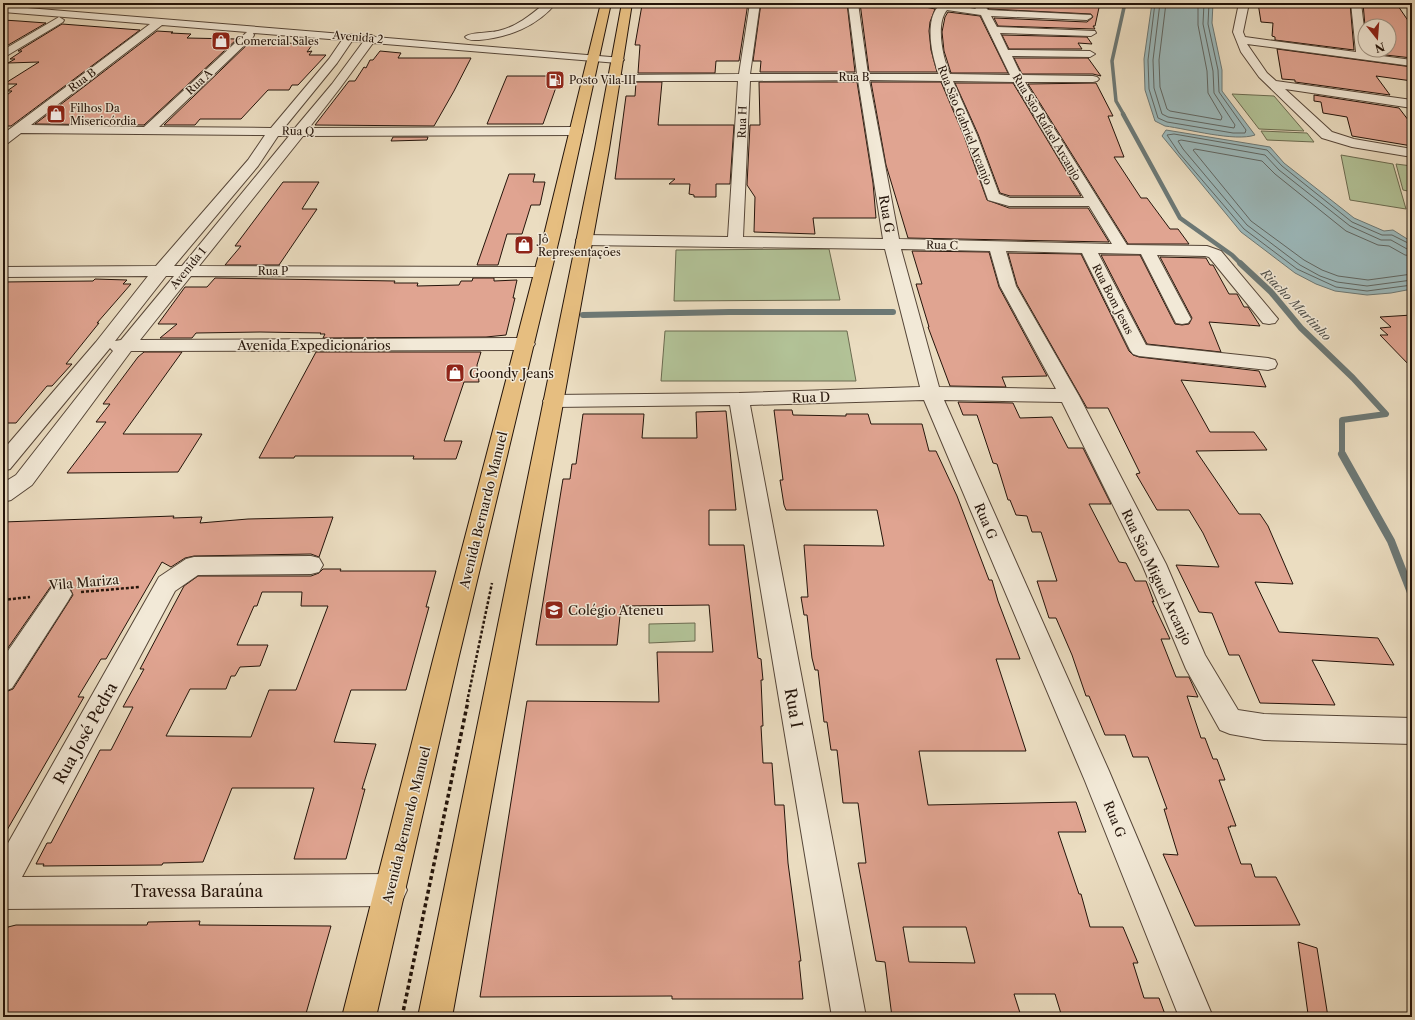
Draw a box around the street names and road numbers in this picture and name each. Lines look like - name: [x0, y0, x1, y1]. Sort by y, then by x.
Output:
- street label: Avenida 2: [331, 28, 384, 46]
- street label: Rua São Gabriel Arcanjo: [935, 63, 995, 187]
- street label: Rua B: [65, 65, 99, 95]
- street label: Rua A: [183, 66, 216, 98]
- street label: Rua B: [838, 70, 870, 84]
- street label: Rua São Rafael Arcanjo: [1010, 71, 1085, 183]
- street label: Rua H: [734, 105, 750, 139]
- street label: Rua Q: [282, 124, 314, 138]
- street label: Rua G: [876, 194, 898, 235]
- street label: Rua C: [926, 238, 958, 252]
- street label: Avenida 1: [166, 244, 209, 292]
- street label: Rua Bom Jesus: [1089, 261, 1137, 337]
- street label: Rua P: [258, 264, 288, 278]
- street label: Avenida Expedicionários: [236, 337, 391, 353]
- street label: Rua D: [792, 388, 830, 406]
- street label: Avenida Bernardo Manuel: [455, 430, 510, 591]
- street label: Rua G: [971, 500, 1001, 542]
- street label: Rua São Miguel Arcanjo: [1118, 506, 1196, 648]
- street label: Vila Mariza: [47, 571, 120, 593]
- street label: Rua José Pedra: [49, 678, 122, 787]
- street label: Rua I: [781, 687, 807, 729]
- street label: Avenida Bernardo Manuel: [378, 745, 433, 906]
- street label: Rua G: [1100, 798, 1130, 840]
- street label: Travessa Baraúna: [131, 881, 264, 901]

